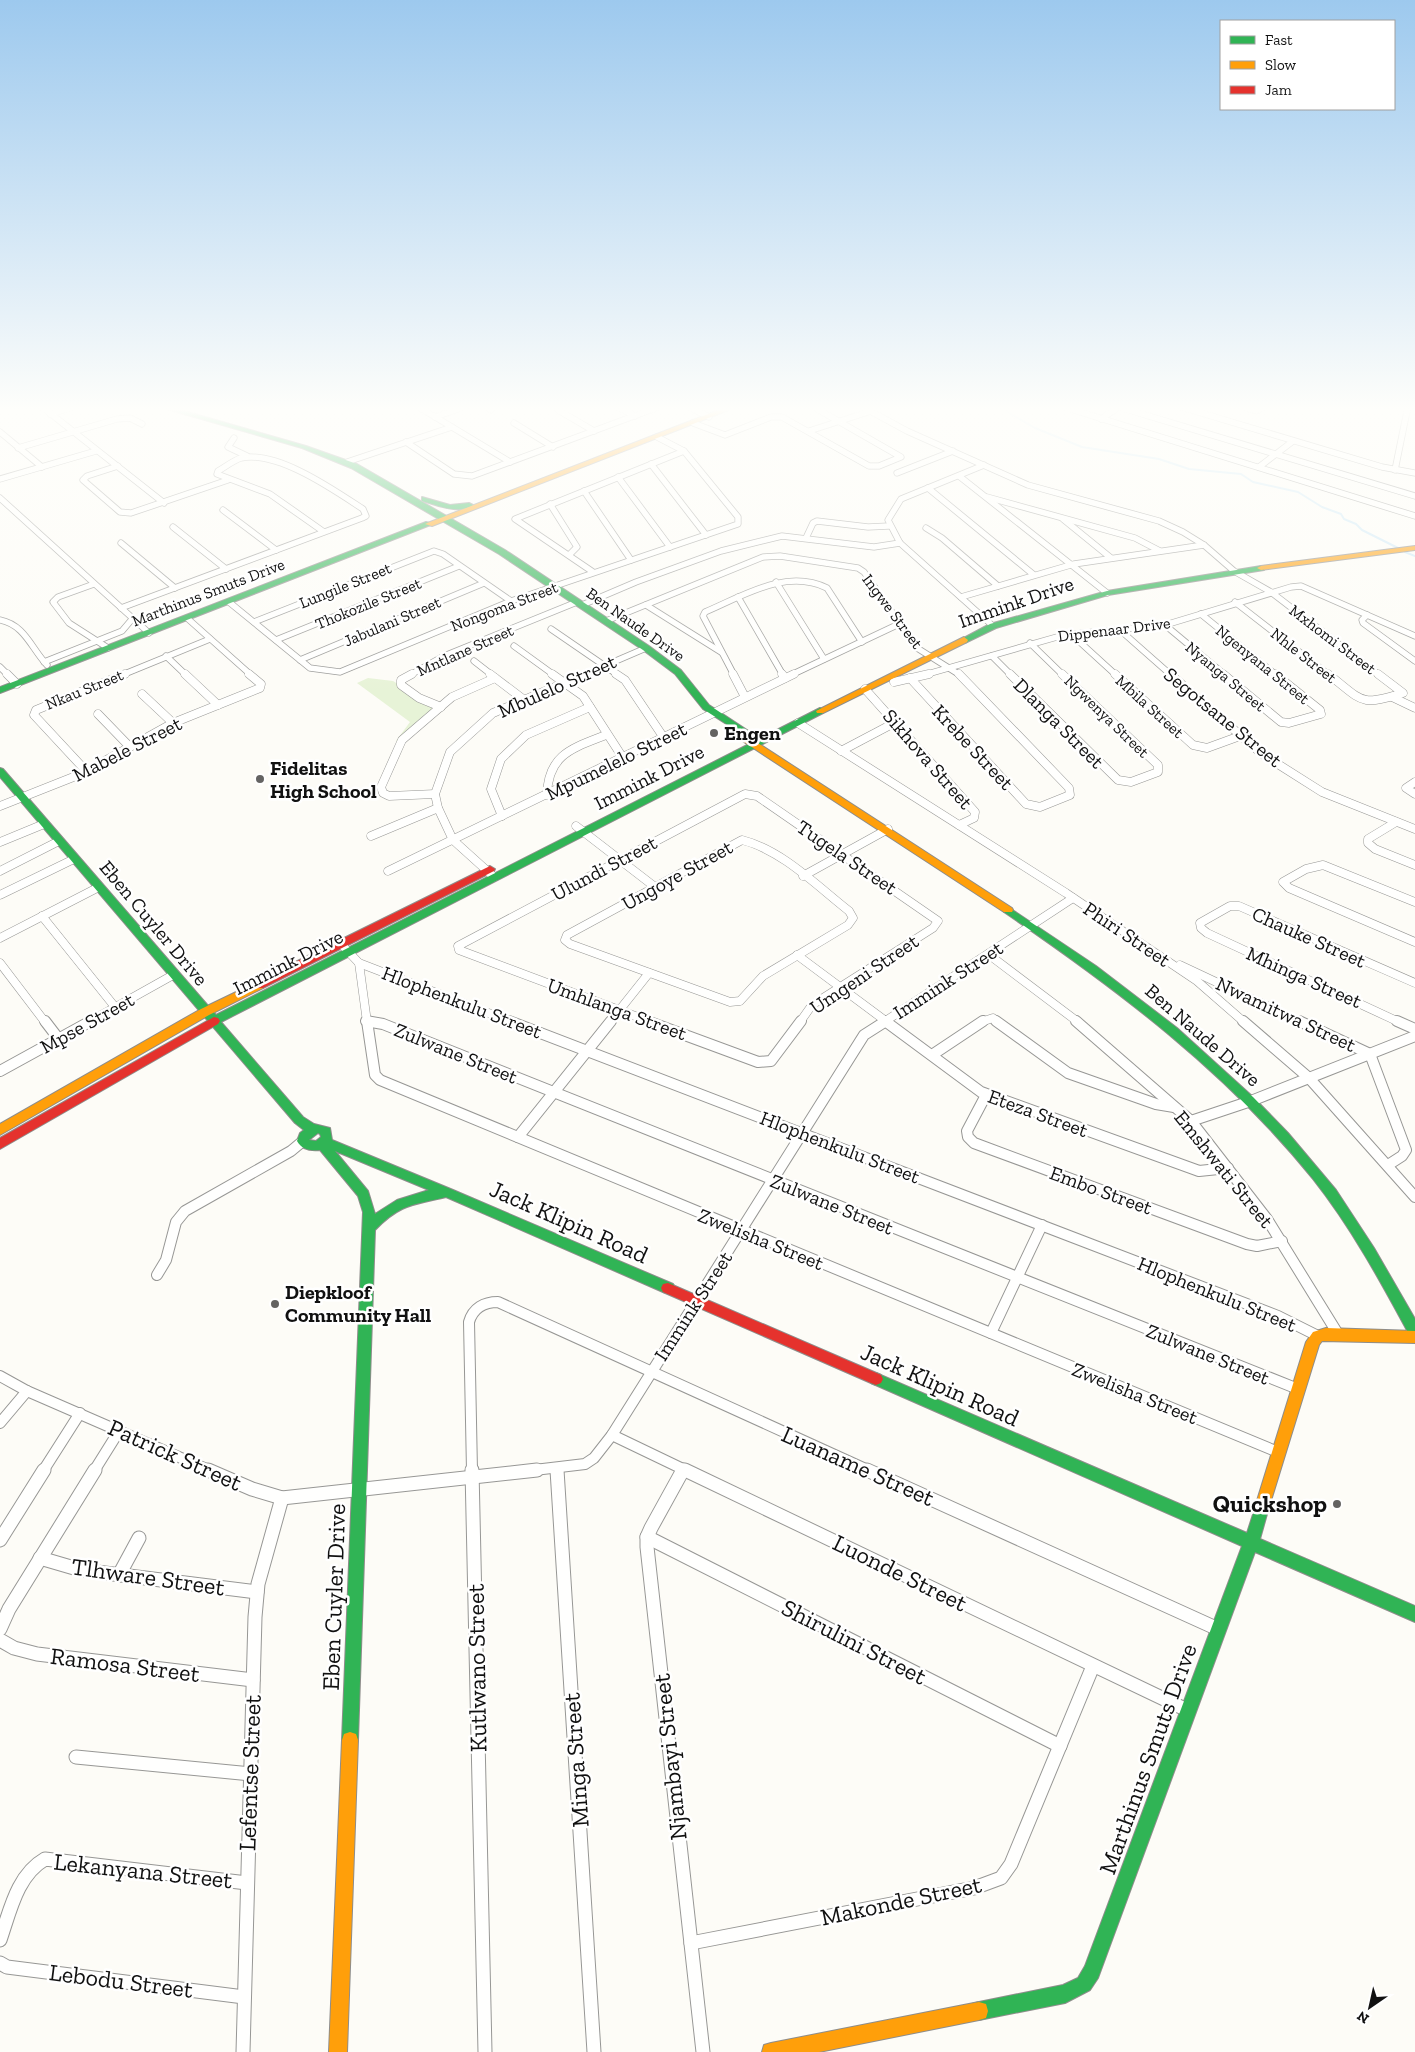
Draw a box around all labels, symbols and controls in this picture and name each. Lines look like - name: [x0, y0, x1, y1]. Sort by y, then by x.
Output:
- legend: [1220, 20, 1395, 110]
- text: Fast: [1265, 31, 1293, 49]
- text: Slow: [1265, 56, 1297, 74]
- text: Jam: [1265, 81, 1292, 99]
- street label: Marthinus Smuts Drive: [129, 555, 287, 630]
- street label: Lungile Street: [296, 558, 394, 613]
- street label: Ingwe Street: [858, 570, 927, 652]
- street label: Immink Drive: [955, 571, 1077, 633]
- street label: Thokozile Street: [312, 574, 424, 633]
- street label: Nongoma Street: [448, 577, 560, 636]
- street label: Ben Naude Drive: [583, 583, 689, 665]
- street label: Jabulani Street: [341, 592, 444, 650]
- street label: Mxhomi Street: [1286, 601, 1380, 678]
- street label: Dippenaar Drive: [1057, 613, 1171, 646]
- street label: Mntlane Street: [414, 621, 516, 680]
- street label: Ngenyana Street: [1212, 621, 1313, 708]
- street label: Nhle Street: [1267, 624, 1340, 687]
- street label: Nyanga Street: [1182, 637, 1270, 715]
- street label: Mbulelo Street: [494, 649, 620, 723]
- street label: Segotsane Street: [1159, 662, 1287, 772]
- street label: Nkau Street: [42, 665, 126, 714]
- street label: Ngwenya Street: [1060, 671, 1153, 762]
- street label: Mbila Street: [1112, 671, 1188, 742]
- street label: Dlanga Street: [1009, 673, 1110, 774]
- street label: Krebe Street: [927, 699, 1019, 795]
- street label: Sikhova Street: [878, 704, 978, 814]
- street label: Mabele Street: [68, 711, 186, 787]
- street label: Mpumelelo Street: [542, 716, 691, 805]
- place label: Engen: [724, 721, 781, 745]
- marker: Engen: [708, 727, 720, 739]
- street label: Immink Drive: [590, 739, 708, 815]
- place label: Fidelitas High School: [270, 756, 377, 803]
- marker: Fidelitas High School: [254, 773, 266, 785]
- street label: Tugela Street: [792, 815, 902, 900]
- street label: Ulundi Street: [547, 830, 661, 906]
- street label: Ungoye Street: [617, 834, 737, 915]
- street label: Eben Cuyler Drive: [95, 855, 213, 991]
- street label: Phiri Street: [1079, 896, 1175, 972]
- street label: Chauke Street: [1249, 901, 1370, 973]
- street label: Immink Drive: [229, 924, 347, 1000]
- street label: Umgeni Street: [805, 929, 923, 1019]
- street label: Immink Street: [889, 935, 1008, 1024]
- street label: Mhinga Street: [1243, 941, 1366, 1013]
- street label: Hlophenkulu Street: [379, 960, 546, 1044]
- street label: Nwamitwa Street: [1212, 971, 1360, 1057]
- street label: Umhlanga Street: [544, 973, 691, 1046]
- street label: Ben Naude Drive: [1141, 978, 1265, 1092]
- street label: Mpse Street: [36, 987, 139, 1059]
- street label: Zulwane Street: [391, 1017, 522, 1089]
- street label: Eteza Street: [985, 1084, 1092, 1142]
- street label: Hlophenkulu Street: [757, 1105, 924, 1189]
- street label: Emshwati Street: [1169, 1106, 1279, 1233]
- street label: Embo Street: [1047, 1160, 1156, 1220]
- street label: Zulwane Street: [767, 1168, 898, 1240]
- street label: Jack Klipin Road: [486, 1174, 653, 1269]
- street label: Zwelisha Street: [695, 1203, 828, 1275]
- street label: Immink Street: [649, 1246, 738, 1365]
- street label: Hlophenkulu Street: [1134, 1251, 1300, 1337]
- place label: Diepkloof Community Hall: [285, 1280, 431, 1327]
- marker: Diepkloof Community Hall: [269, 1298, 281, 1310]
- street label: Zulwane Street: [1143, 1318, 1274, 1390]
- street label: Jack Klipin Road: [857, 1337, 1024, 1432]
- street label: Zwelisha Street: [1069, 1357, 1202, 1429]
- street label: Patrick Street: [104, 1412, 247, 1497]
- street label: Luaname Street: [777, 1419, 939, 1512]
- place label: Quickshop: [1213, 1489, 1327, 1518]
- marker: Quickshop: [1331, 1498, 1343, 1510]
- street label: Eben Cuyler Drive: [316, 1503, 351, 1691]
- street label: Luonde Street: [828, 1528, 972, 1618]
- street label: Tlhware Street: [70, 1551, 227, 1602]
- street label: Kutlwano Street: [461, 1583, 492, 1752]
- street label: Shirulini Street: [777, 1593, 932, 1691]
- street label: Marthinus Smuts Drive: [1092, 1640, 1203, 1878]
- street label: Ramosa Street: [49, 1641, 201, 1688]
- street label: Njambayi Street: [646, 1672, 693, 1842]
- street label: Minga Street: [556, 1692, 595, 1828]
- street label: Lefentse Street: [232, 1694, 267, 1852]
- street label: Lekanyana Street: [52, 1847, 234, 1894]
- street label: Makonde Street: [818, 1869, 984, 1932]
- street label: Lebodu Street: [47, 1957, 195, 2004]
- north arrow: [1345, 1982, 1395, 2032]
- text: N: [1354, 2007, 1372, 2027]

